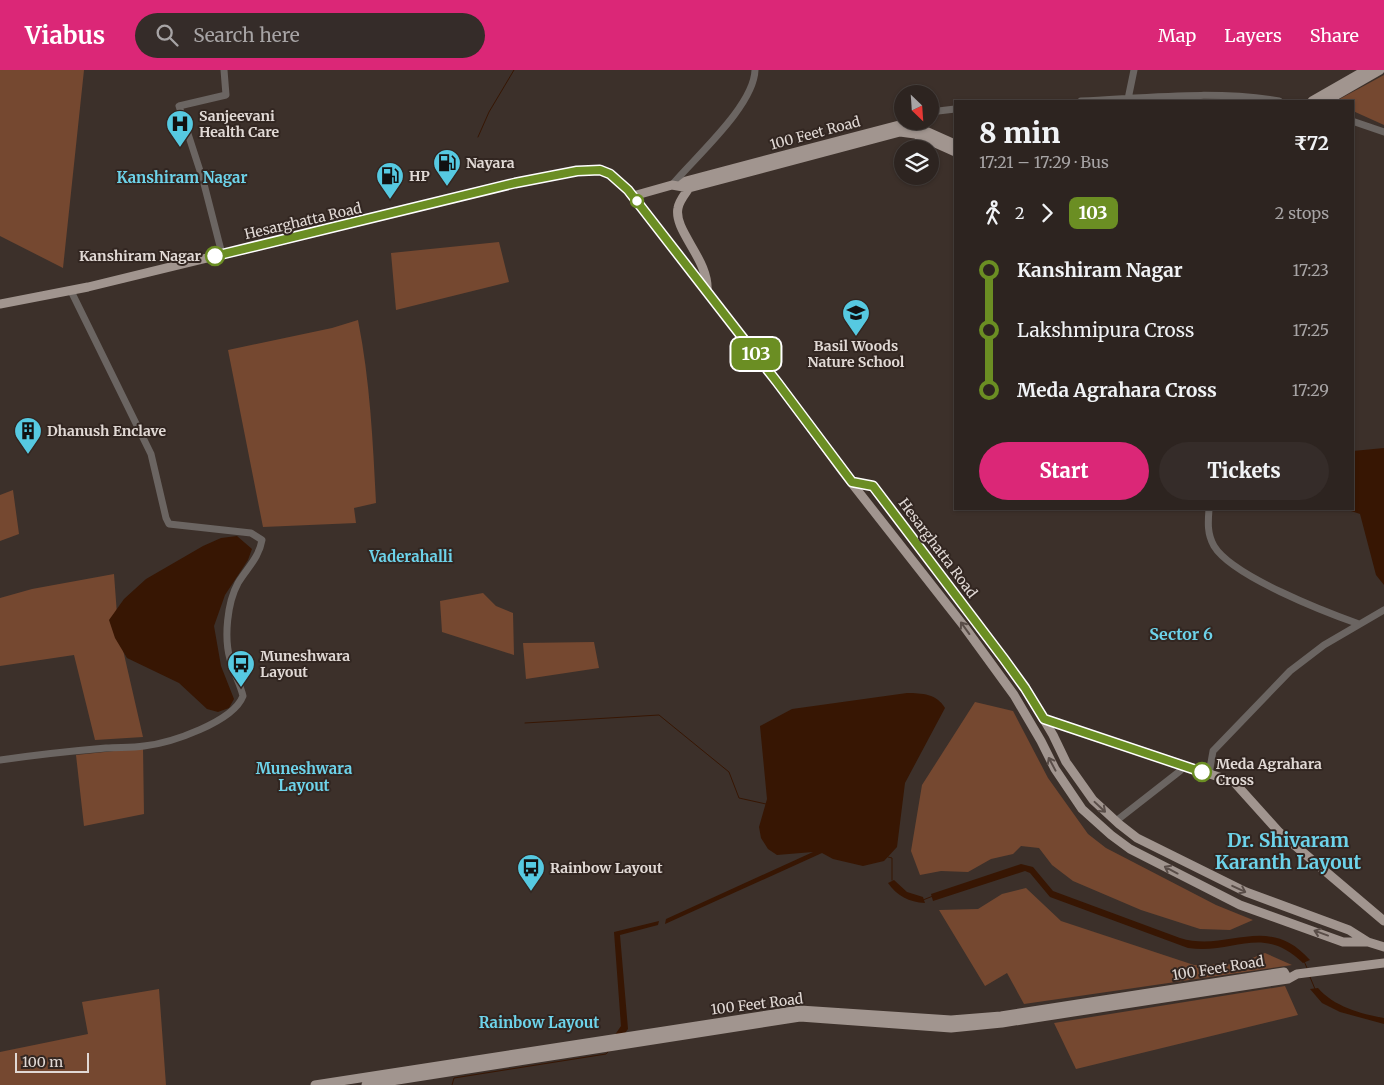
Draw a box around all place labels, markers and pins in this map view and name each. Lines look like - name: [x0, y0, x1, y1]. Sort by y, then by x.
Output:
- place label: Sanjeevani Health Care: [199, 107, 280, 141]
- hospital icon: Sanjeevani Health Care: [165, 109, 195, 148]
- fuel station icon: Nayara: [432, 148, 462, 187]
- place label: Nayara: [466, 154, 515, 172]
- fuel station icon: HP: [375, 161, 405, 200]
- place label: HP: [409, 167, 430, 185]
- unlabelled marker: [630, 194, 644, 208]
- marker: Kanshiram Nagar: [205, 246, 225, 266]
- place label: Kanshiram Nagar: [79, 247, 201, 265]
- school or university icon: Basil Woods Nature School: [841, 298, 871, 337]
- place label: Basil Woods Nature School: [808, 337, 905, 371]
- building icon: Dhanush Enclave: [13, 416, 43, 455]
- place label: Dhanush Enclave: [47, 422, 167, 440]
- place label: Muneshwara Layout: [260, 647, 350, 681]
- bus stop icon: Muneshwara Layout: [226, 649, 256, 688]
- place label: Meda Agrahara Cross: [1216, 755, 1322, 789]
- marker: Meda Agrahara Cross: [1192, 762, 1212, 782]
- bus stop icon: Rainbow Layout: [516, 853, 546, 892]
- place label: Rainbow Layout: [550, 859, 663, 877]

